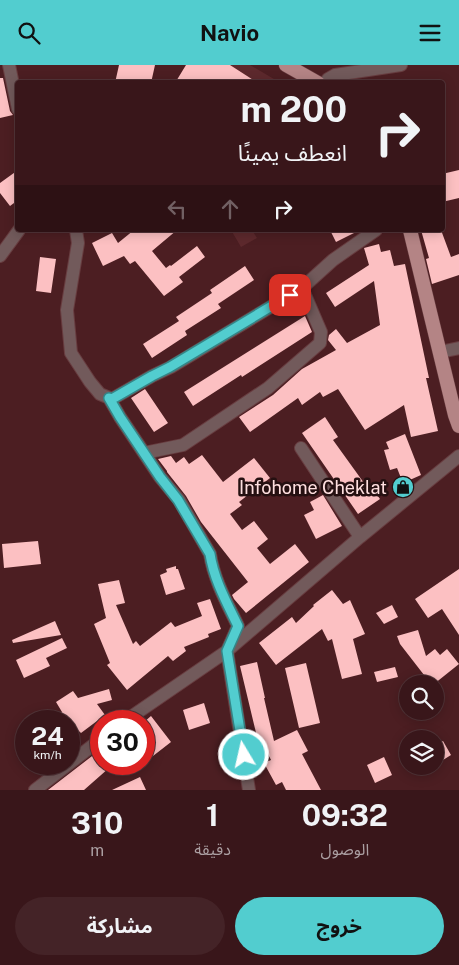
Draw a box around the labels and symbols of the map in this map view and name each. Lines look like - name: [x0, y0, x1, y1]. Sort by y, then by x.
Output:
- pin: [269, 274, 311, 316]
- shop icon: Infohome Cheklat: [391, 475, 415, 499]
- place label: Infohome Cheklat: [239, 477, 387, 498]
- speed limit sign: 30: [90, 710, 155, 775]
- position arrow: [217, 728, 269, 780]

